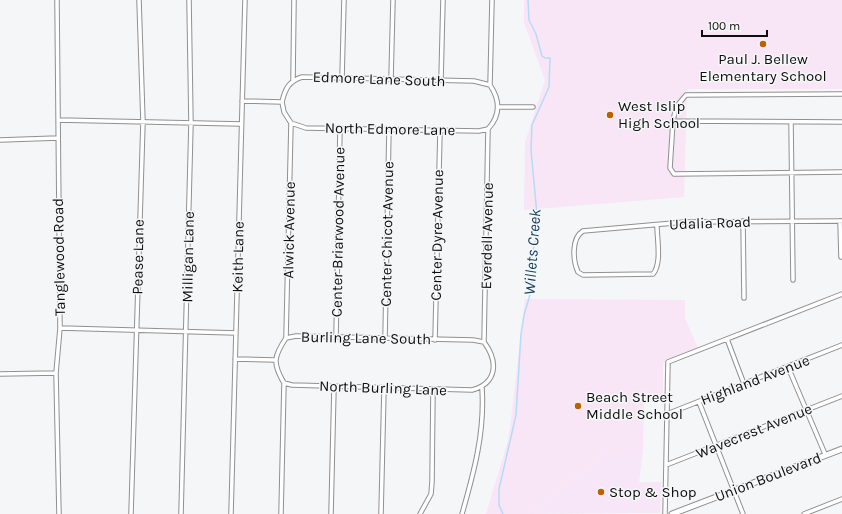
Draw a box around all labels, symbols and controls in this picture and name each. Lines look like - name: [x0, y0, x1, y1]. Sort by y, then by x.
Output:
- scale bar: [702, 12, 767, 38]
- text: 100 m: [708, 19, 740, 33]
- marker: Paul J. Bellew Elementary School: [758, 39, 768, 49]
- place label: Paul J. Bellew Elementary School: [699, 50, 827, 85]
- street label: Edmore Lane South: [312, 68, 446, 90]
- place label: West Islip High School: [618, 97, 700, 132]
- marker: West Islip High School: [605, 110, 615, 120]
- street label: North Edmore Lane: [325, 119, 455, 139]
- street label: Center Briarwood Avenue: [328, 147, 348, 317]
- street label: Center Chicot Avenue: [377, 161, 397, 307]
- street label: Center Dyre Avenue: [427, 169, 447, 301]
- street label: Alwick Avenue: [279, 181, 299, 279]
- street label: Everdell Avenue: [477, 182, 497, 290]
- street label: Tanglewood Road: [49, 198, 69, 316]
- water label: Willets Creek: [520, 207, 545, 296]
- street label: Milligan Lane: [178, 211, 198, 303]
- street label: Udalia Road: [669, 213, 751, 233]
- street label: Pease Lane: [128, 219, 148, 295]
- street label: Keith Lane: [228, 221, 248, 293]
- street label: Burling Lane South: [301, 328, 431, 348]
- street label: Highland Avenue: [698, 351, 812, 409]
- street label: North Burling Lane: [319, 377, 447, 399]
- place label: Beach Street Middle School: [586, 388, 683, 423]
- street label: Wavecrest Avenue: [693, 399, 815, 463]
- marker: Beach Street Middle School: [573, 401, 583, 411]
- street label: Union Boulevard: [712, 448, 824, 506]
- place label: Stop & Shop: [609, 483, 697, 501]
- marker: Stop & Shop: [596, 487, 606, 497]

